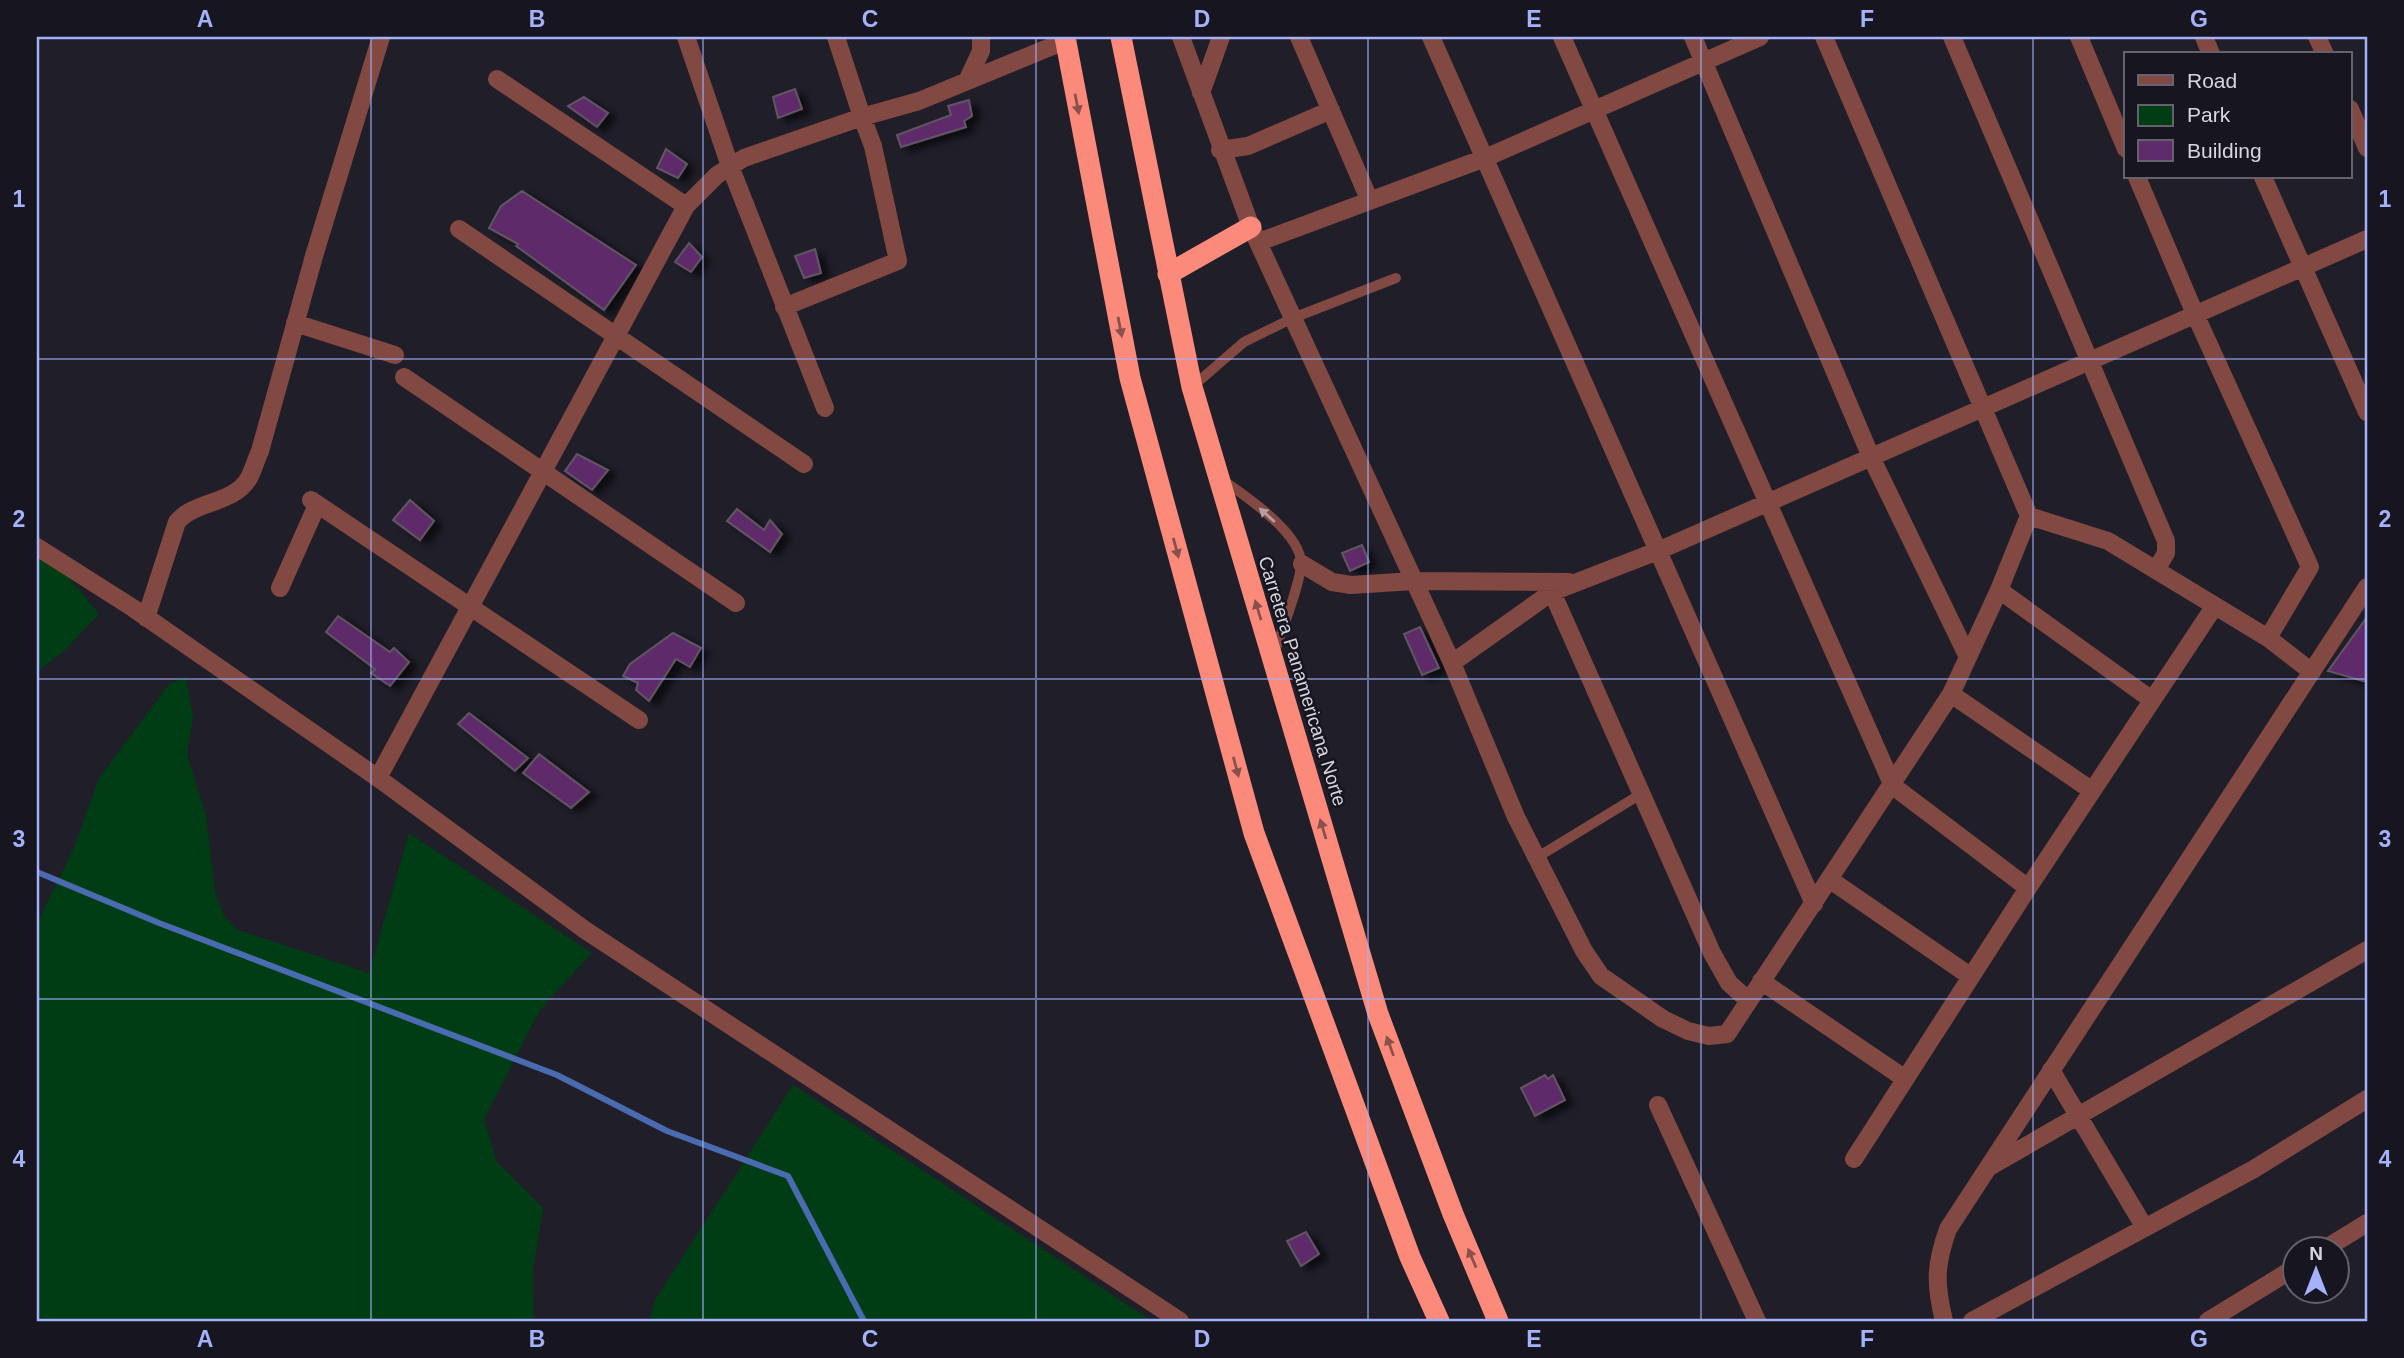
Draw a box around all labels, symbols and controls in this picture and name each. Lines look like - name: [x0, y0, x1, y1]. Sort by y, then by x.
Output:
- text: A: [197, 6, 213, 32]
- text: B: [529, 6, 545, 32]
- text: C: [862, 6, 878, 32]
- text: D: [1194, 6, 1210, 32]
- text: E: [1526, 6, 1542, 32]
- text: F: [1860, 6, 1874, 32]
- text: G: [2190, 6, 2208, 32]
- legend: [2124, 52, 2352, 178]
- text: Road: [2187, 69, 2237, 92]
- one-way arrow: [1072, 93, 1083, 115]
- text: Park: [2187, 103, 2231, 126]
- text: Building: [2187, 139, 2262, 162]
- text: 1: [13, 186, 26, 212]
- text: 1: [2379, 186, 2392, 212]
- one-way arrow: [1115, 316, 1126, 338]
- text: 2: [13, 506, 25, 532]
- text: 2: [2379, 506, 2391, 532]
- one-way arrow: [1258, 507, 1276, 523]
- one-way arrow: [1171, 537, 1182, 559]
- street label: Carretera Panamericana Norte: [1255, 554, 1351, 808]
- one-way arrow: [1253, 600, 1263, 621]
- one-way arrow: [1231, 756, 1242, 778]
- one-way arrow: [1317, 818, 1327, 839]
- text: 3: [13, 826, 25, 852]
- text: 3: [2379, 826, 2391, 852]
- one-way arrow: [1384, 1035, 1395, 1056]
- text: 4: [13, 1146, 26, 1172]
- text: 4: [2379, 1146, 2392, 1172]
- north arrow: [2282, 1236, 2352, 1306]
- text: N: [2309, 1243, 2323, 1264]
- one-way arrow: [1466, 1248, 1477, 1269]
- text: A: [197, 1326, 213, 1352]
- text: B: [529, 1326, 545, 1352]
- text: C: [862, 1326, 878, 1352]
- text: D: [1194, 1326, 1210, 1352]
- text: E: [1526, 1326, 1542, 1352]
- text: F: [1860, 1326, 1874, 1352]
- text: G: [2190, 1326, 2208, 1352]

